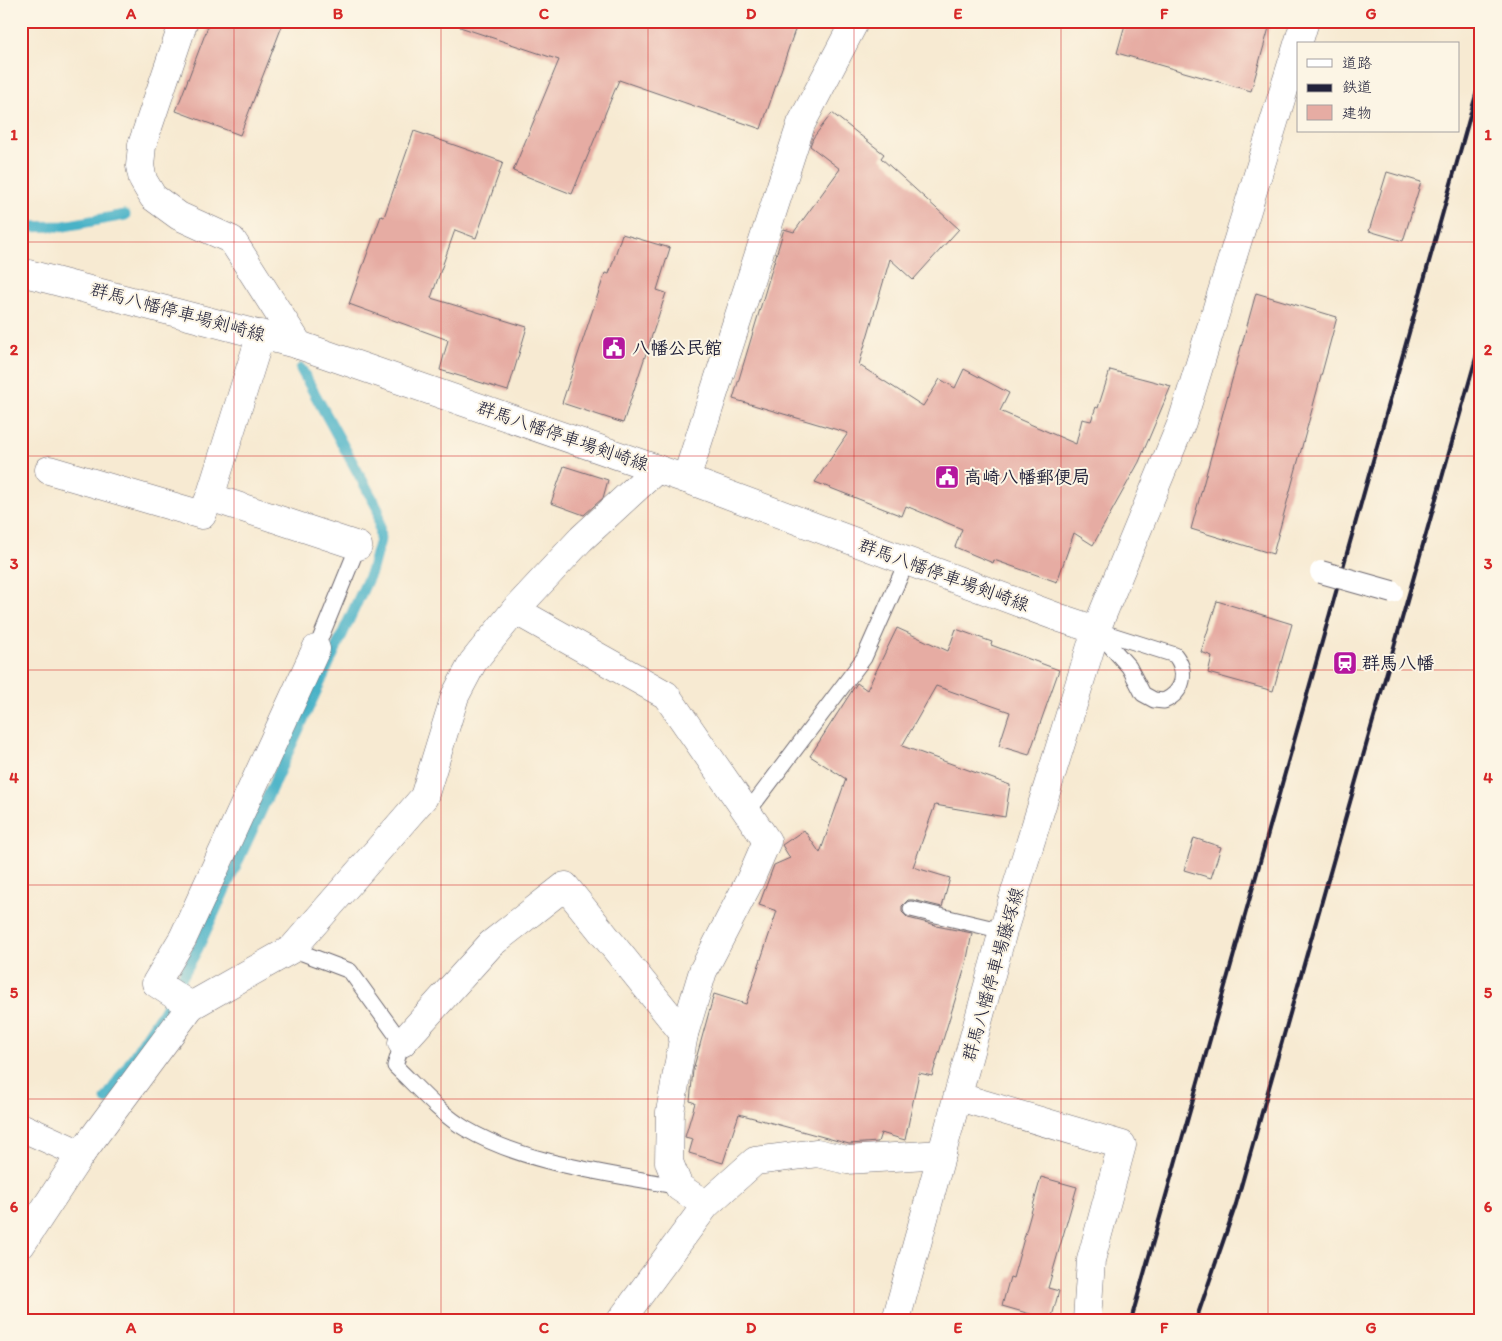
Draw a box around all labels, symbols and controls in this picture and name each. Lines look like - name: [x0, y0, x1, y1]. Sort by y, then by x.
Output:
- text: A: [125, 4, 137, 23]
- text: B: [333, 4, 344, 23]
- text: C: [539, 4, 550, 23]
- text: D: [746, 4, 757, 23]
- text: E: [954, 4, 963, 23]
- text: F: [1160, 4, 1169, 23]
- text: G: [1365, 4, 1377, 23]
- legend: [1297, 42, 1460, 132]
- text: 道路: [1342, 54, 1372, 72]
- text: 鉄道: [1342, 78, 1372, 96]
- text: 建物: [1342, 104, 1372, 122]
- text: 1: [10, 125, 18, 144]
- text: 1: [1484, 125, 1492, 144]
- street label: 群馬八幡停車場剣崎線: [88, 278, 268, 346]
- public building icon: 八幡公民館: [601, 335, 627, 361]
- place label: 八幡公民館: [632, 337, 722, 359]
- text: 2: [10, 340, 19, 359]
- text: 2: [1484, 340, 1493, 359]
- street label: 群馬八幡停車場剣崎線: [474, 396, 652, 476]
- public building icon: 高崎八幡郵便局: [934, 464, 960, 490]
- place label: 高崎八幡郵便局: [964, 466, 1090, 488]
- street label: 群馬八幡停車場剣崎線: [856, 534, 1032, 616]
- text: 3: [10, 554, 19, 573]
- text: 3: [1484, 554, 1493, 573]
- station icon: 群馬八幡: [1332, 650, 1358, 676]
- place label: 群馬八幡: [1362, 652, 1434, 674]
- text: 4: [9, 768, 19, 787]
- text: 4: [1483, 768, 1493, 787]
- street label: 群馬八幡停車場藤塚線: [958, 884, 1028, 1064]
- text: 5: [10, 983, 19, 1002]
- text: 5: [1484, 983, 1493, 1002]
- text: 6: [10, 1197, 19, 1216]
- text: 6: [1484, 1197, 1493, 1216]
- text: A: [125, 1318, 137, 1337]
- text: B: [333, 1318, 344, 1337]
- text: C: [539, 1318, 550, 1337]
- text: D: [746, 1318, 757, 1337]
- text: E: [954, 1318, 963, 1337]
- text: F: [1160, 1318, 1169, 1337]
- text: G: [1365, 1318, 1377, 1337]

